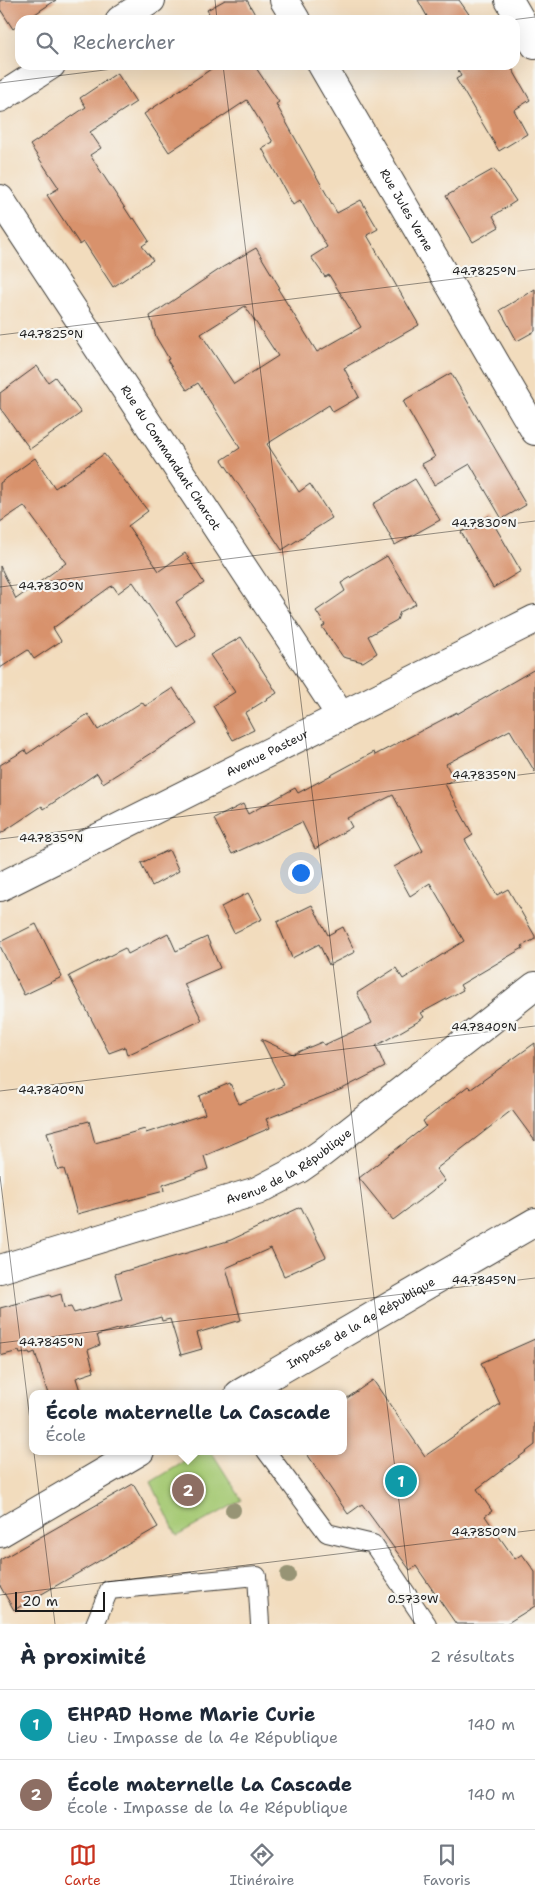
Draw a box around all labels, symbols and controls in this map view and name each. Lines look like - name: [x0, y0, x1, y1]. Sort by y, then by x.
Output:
- search box: [15, 15, 520, 70]
- icon: search: [33, 29, 61, 57]
- text: Rechercher: [73, 30, 176, 55]
- street label: Rue Jules Verne: [376, 166, 437, 255]
- text: 44.7825°N: [452, 263, 516, 279]
- text: 44.7825°N: [19, 326, 83, 342]
- street label: Rue du Commandant Charcot: [117, 382, 224, 533]
- text: 44.7830°N: [451, 515, 517, 531]
- text: 44.7830°N: [18, 578, 84, 594]
- street label: Avenue Pasteur: [223, 726, 311, 780]
- text: 44.7835°N: [452, 767, 516, 783]
- text: 44.7835°N: [19, 830, 83, 846]
- your location: [288, 860, 314, 886]
- text: 44.7840°N: [451, 1019, 517, 1035]
- text: 44.7840°N: [18, 1082, 84, 1098]
- street label: Avenue de la République: [224, 1125, 355, 1208]
- text: 44.7845°N: [452, 1272, 516, 1288]
- street label: Impasse de la 4e République: [284, 1274, 438, 1373]
- text: 44.7845°N: [19, 1334, 83, 1350]
- popup: [29, 1390, 347, 1455]
- text: École maternelle La Cascade: [45, 1400, 331, 1425]
- text: École: [45, 1425, 86, 1446]
- pin: 1: [385, 1462, 417, 1500]
- pin: 2: [172, 1471, 204, 1509]
- text: 44.7850°N: [452, 1524, 516, 1540]
- scale bar: [15, 1589, 105, 1612]
- text: 0.573°W: [387, 1591, 439, 1607]
- text: 20 m: [22, 1592, 58, 1610]
- text: À proximité: [20, 1643, 146, 1671]
- text: 2 résultats: [430, 1646, 515, 1667]
- text: EHPAD Home Marie Curie: [67, 1702, 316, 1727]
- text: 1: [32, 1714, 40, 1735]
- text: 140 m: [468, 1714, 515, 1735]
- text: Lieu · Impasse de la 4e République: [67, 1727, 338, 1748]
- text: École maternelle La Cascade: [67, 1772, 352, 1797]
- text: 2: [30, 1784, 42, 1805]
- text: 140 m: [468, 1784, 515, 1805]
- text: École · Impasse de la 4e République: [67, 1797, 348, 1818]
- tab: Carte: [64, 1841, 101, 1889]
- tab: Itinéraire: [229, 1841, 294, 1889]
- tab: Favoris: [423, 1841, 471, 1889]

